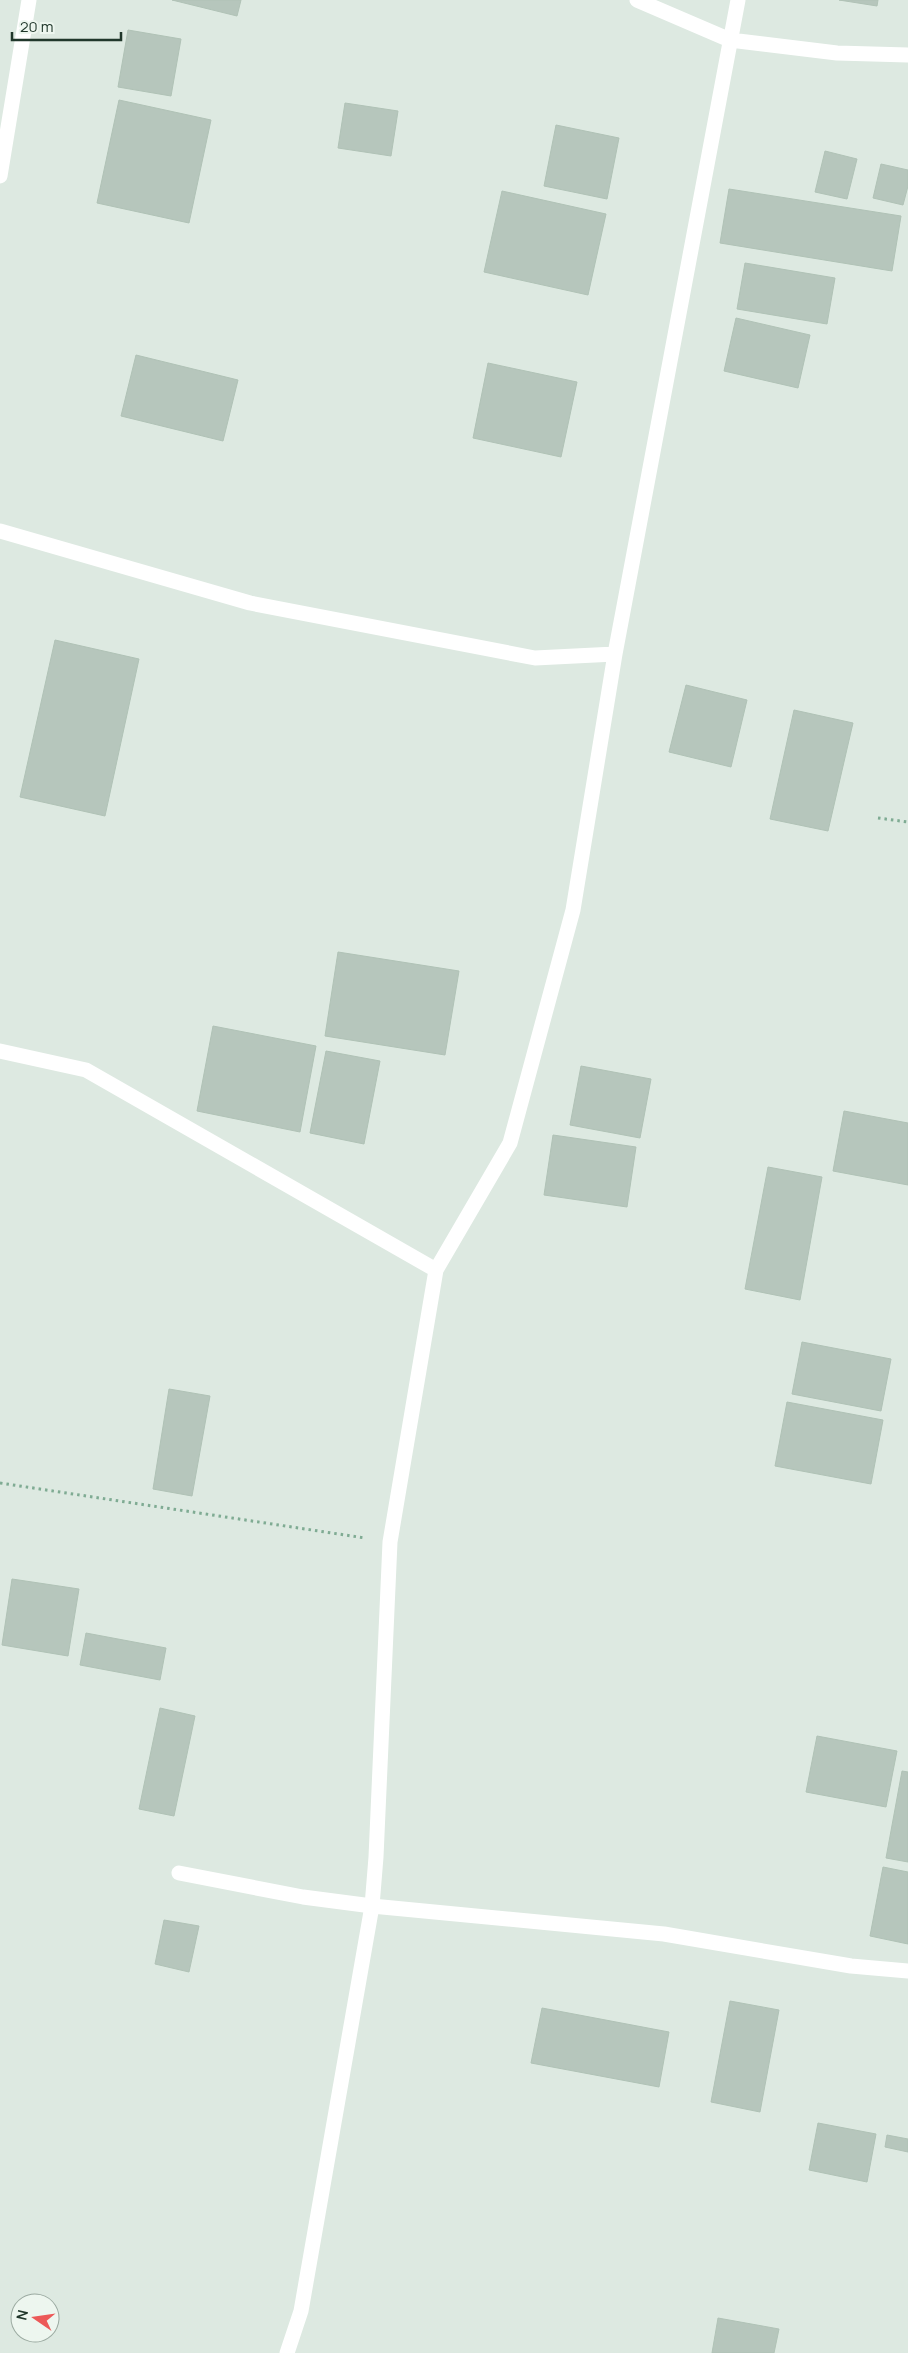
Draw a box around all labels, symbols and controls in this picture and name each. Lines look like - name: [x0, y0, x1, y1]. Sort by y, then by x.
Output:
- scale bar: [12, 10, 121, 42]
- text: 20 m: [20, 16, 53, 37]
- north arrow: [10, 2293, 60, 2343]
- text: N: [11, 2308, 32, 2322]

